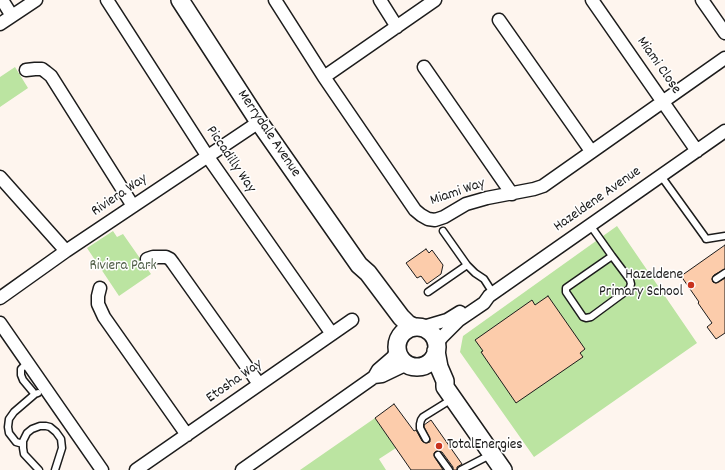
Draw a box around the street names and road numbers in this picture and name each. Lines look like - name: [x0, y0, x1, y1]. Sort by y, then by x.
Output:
- street label: Miami Close: [632, 34, 684, 98]
- street label: Merrydale Avenue: [232, 87, 304, 181]
- street label: Piccadilly Way: [201, 123, 259, 197]
- street label: Hazeldene Avenue: [551, 163, 645, 237]
- street label: Riviera Way: [89, 171, 151, 221]
- street label: Miami Way: [428, 175, 488, 211]
- street label: Etosha Way: [203, 356, 267, 408]

